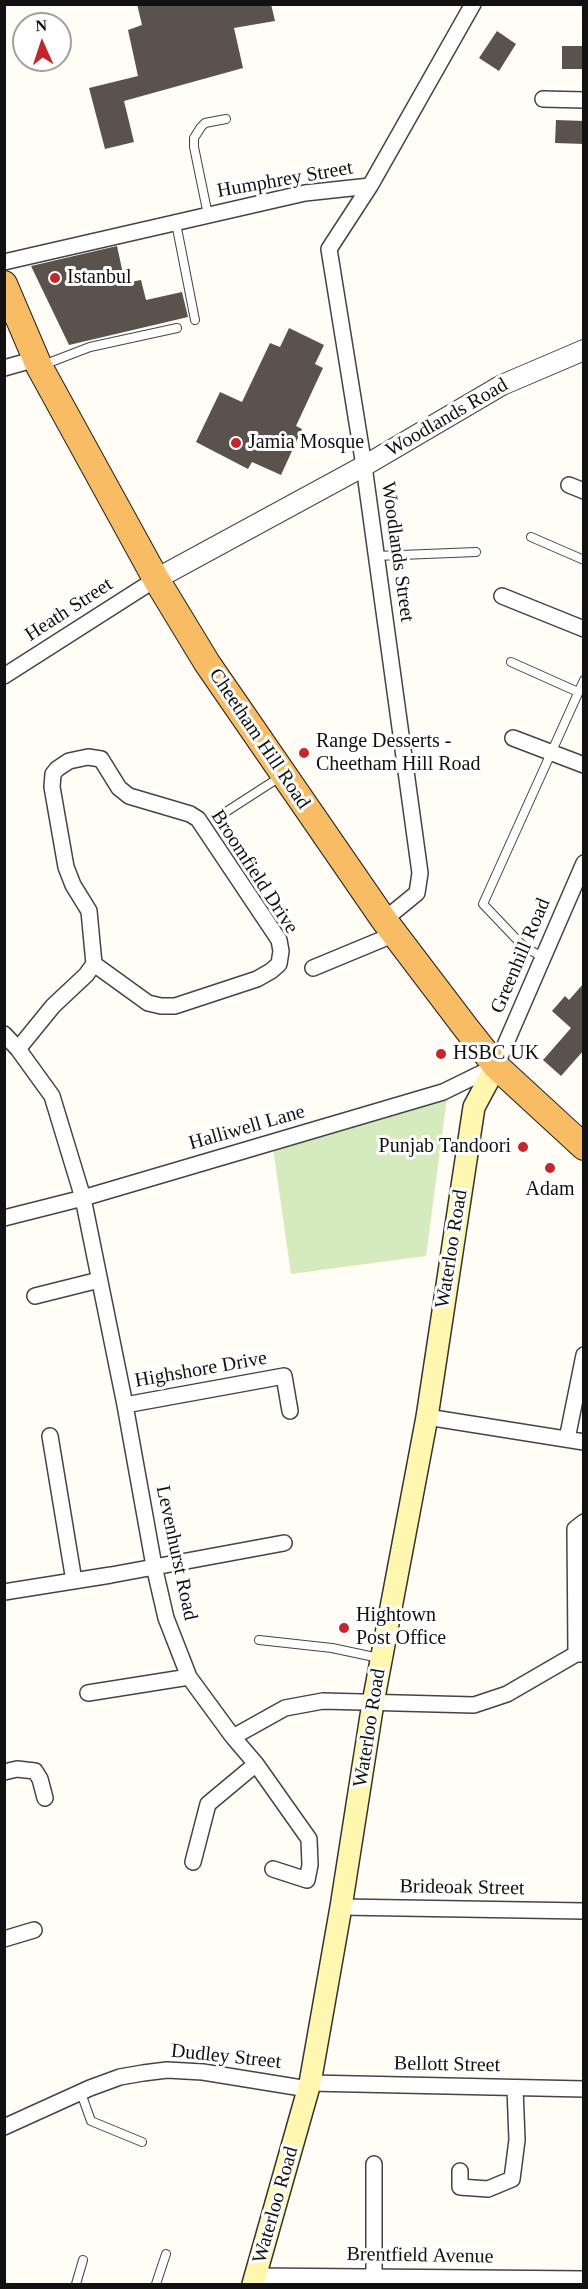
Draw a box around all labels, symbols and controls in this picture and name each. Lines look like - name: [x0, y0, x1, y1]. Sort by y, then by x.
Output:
- north arrow: [12, 12, 72, 72]
- text: N: [35, 17, 47, 34]
- street label: Humphrey Street: [215, 156, 355, 204]
- place label: Istanbul: [67, 266, 131, 290]
- marker: Istanbul: [48, 271, 62, 285]
- street label: Woodlands Road: [382, 373, 512, 463]
- place label: Jamia Mosque: [248, 431, 364, 455]
- marker: Jamia Mosque: [229, 436, 243, 450]
- street label: Woodlands Street: [375, 480, 419, 624]
- street label: Heath Street: [21, 573, 117, 647]
- street label: Cheetham Hill Road: [203, 664, 315, 814]
- place label: Range Desserts - Cheetham Hill Road: [316, 730, 480, 777]
- marker: Range Desserts - Cheetham Hill Road: [297, 746, 311, 760]
- street label: Broomfield Drive: [205, 806, 303, 938]
- street label: Greenhill Road: [486, 895, 556, 1017]
- place label: HSBC UK: [453, 1042, 539, 1066]
- marker: HSBC UK: [434, 1047, 448, 1061]
- street label: Halliwell Lane: [186, 1100, 308, 1156]
- place label: Punjab Tandoori: [379, 1135, 511, 1159]
- marker: Punjab Tandoori: [516, 1140, 530, 1154]
- marker: Adam: [543, 1161, 557, 1175]
- place label: Adam: [526, 1178, 574, 1202]
- street label: Waterloo Road: [431, 1188, 473, 1310]
- street label: Highshore Drive: [133, 1347, 269, 1393]
- street label: Levenhurst Road: [150, 1483, 202, 1623]
- place label: Hightown Post Office: [356, 1604, 446, 1651]
- marker: Hightown Post Office: [337, 1621, 351, 1635]
- street label: Waterloo Road: [349, 1667, 391, 1789]
- street label: Brideoak Street: [399, 1875, 525, 1901]
- street label: Dudley Street: [170, 2039, 282, 2075]
- street label: Bellott Street: [394, 2052, 500, 2078]
- street label: Waterloo Road: [248, 2144, 304, 2266]
- street label: Brentfield Avenue: [346, 2243, 494, 2269]

